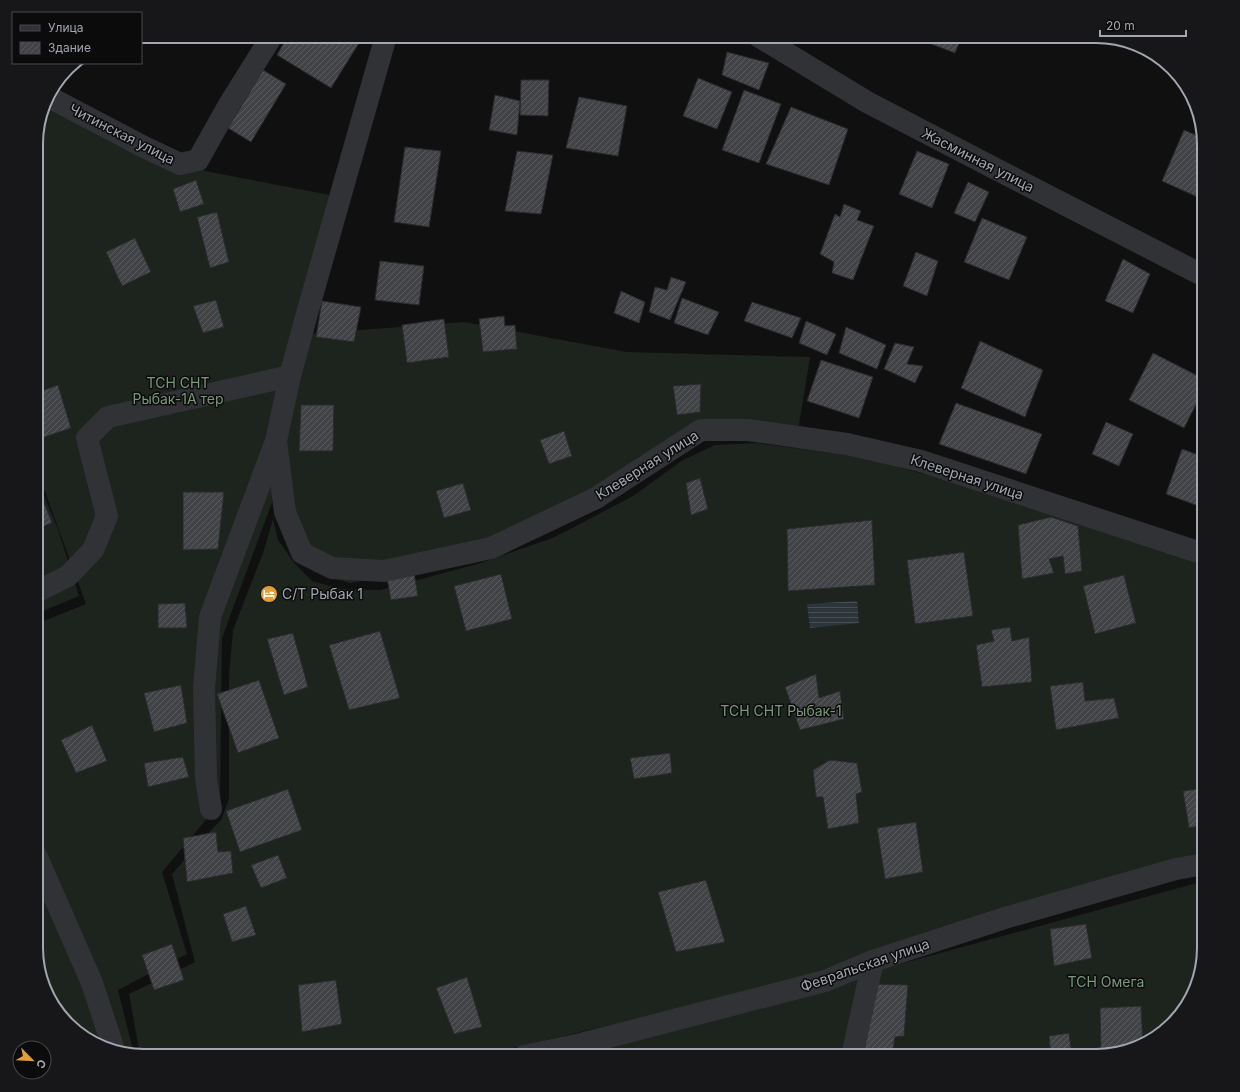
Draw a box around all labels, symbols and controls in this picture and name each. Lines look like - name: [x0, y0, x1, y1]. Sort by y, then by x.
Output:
- legend: [12, 12, 142, 64]
- scale bar: [1100, 12, 1186, 38]
- text: 20 m: [1106, 18, 1135, 33]
- text: Улица: [48, 20, 83, 35]
- text: Здание: [48, 40, 91, 55]
- street label: Читинская улица: [67, 100, 178, 168]
- street label: Жасминная улица: [919, 124, 1037, 195]
- park label: ТСН СНТ Рыбак-1А тер: [132, 374, 224, 407]
- street label: Клеверная улица: [592, 426, 701, 503]
- street label: Клеверная улица: [908, 450, 1026, 503]
- hotel icon: С/Т Рыбак 1: [259, 584, 279, 604]
- place label: С/Т Рыбак 1: [282, 585, 363, 602]
- park label: ТСН СНТ Рыбак-1: [720, 702, 842, 719]
- street label: Февральская улица: [798, 935, 931, 995]
- park label: ТСН Омега: [1068, 973, 1144, 990]
- north arrow: [12, 1040, 52, 1080]
- text: С: [33, 1058, 49, 1071]

